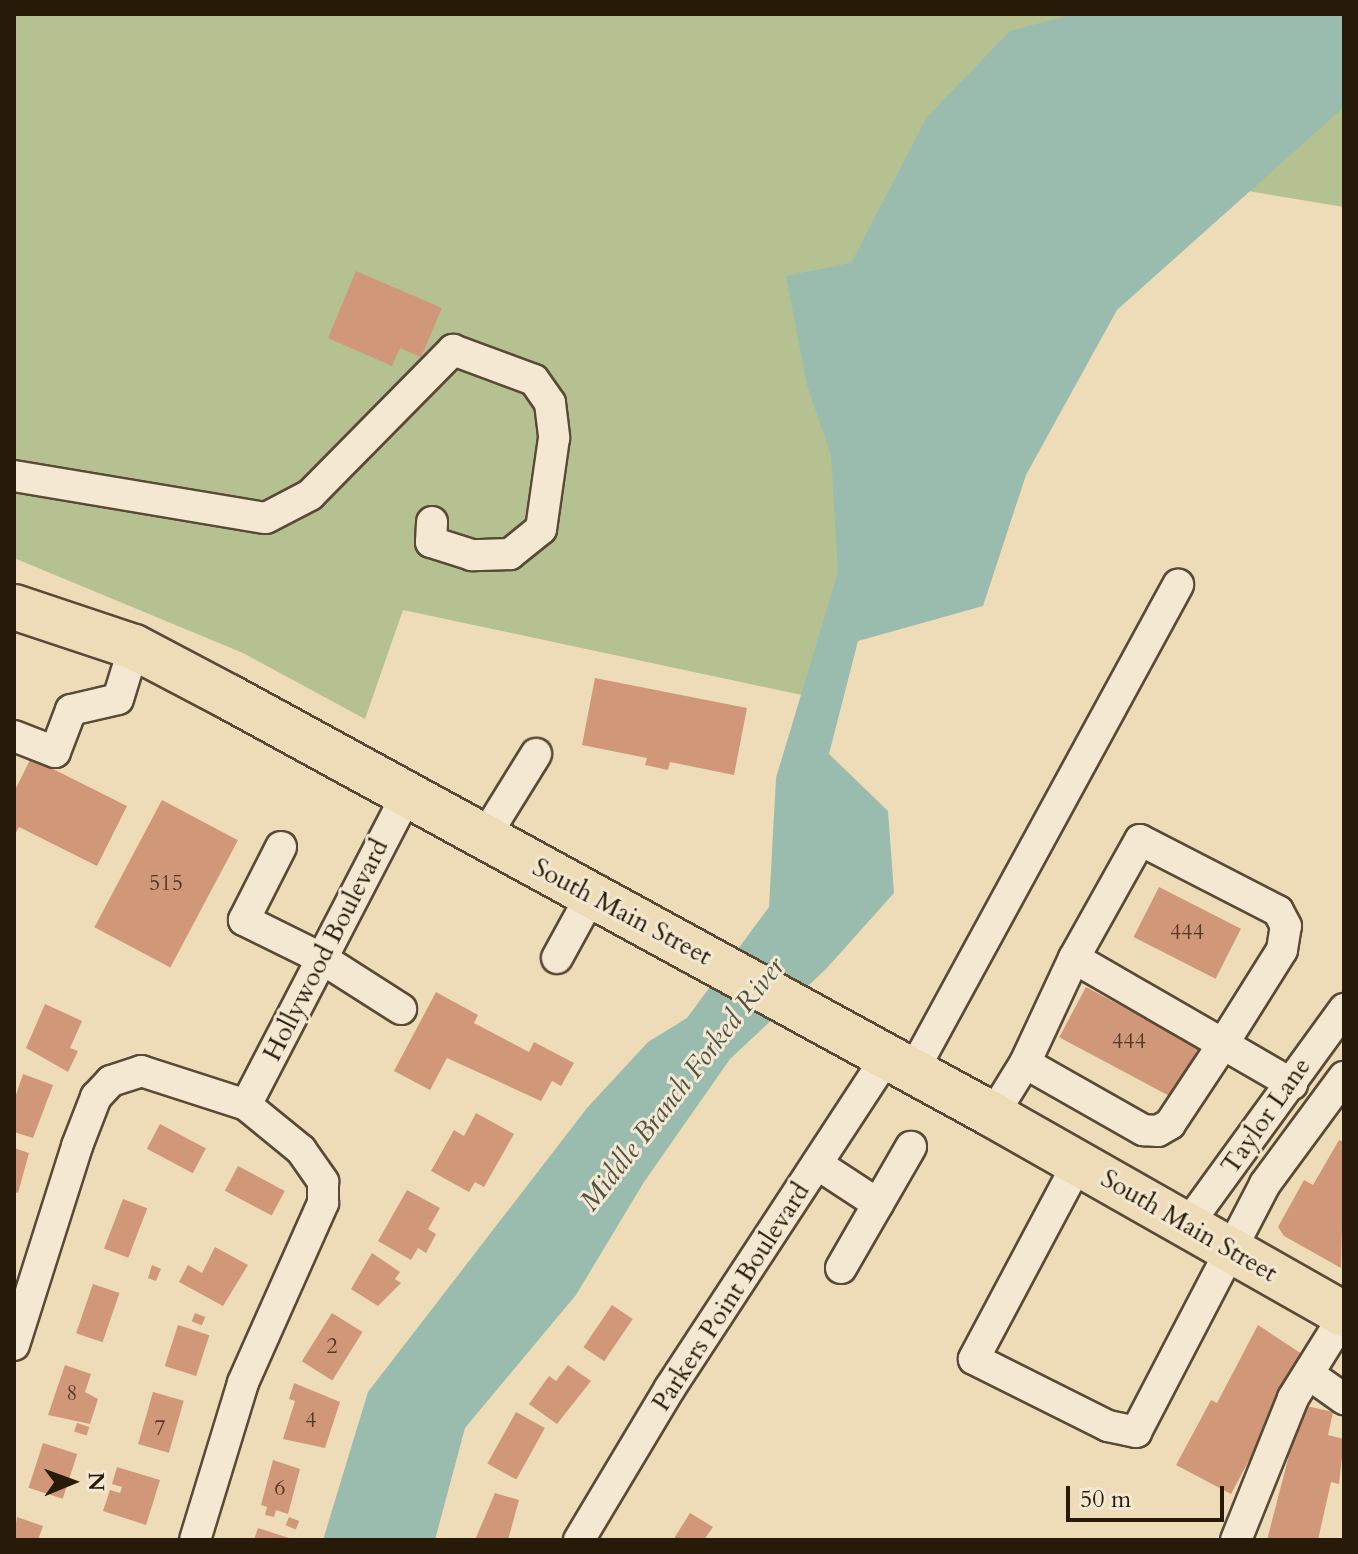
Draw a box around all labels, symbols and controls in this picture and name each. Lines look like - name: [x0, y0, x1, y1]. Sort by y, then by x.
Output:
- street label: Hollywood Boulevard: [257, 834, 395, 1066]
- street label: South Main Street: [527, 852, 717, 972]
- house number: 515: [149, 871, 183, 897]
- house number: 444: [1170, 920, 1204, 946]
- water label: Middle Branch Forked River: [573, 950, 791, 1218]
- house number: 444: [1112, 1029, 1146, 1055]
- street label: Taylor Lane: [1215, 1052, 1317, 1180]
- street label: South Main Street: [1095, 1163, 1283, 1289]
- street label: Parkers Point Boulevard: [646, 1177, 816, 1417]
- house number: 2: [326, 1334, 338, 1360]
- house number: 8: [66, 1381, 78, 1407]
- house number: 4: [305, 1408, 317, 1434]
- house number: 7: [154, 1416, 166, 1442]
- north arrow: [32, 1442, 112, 1522]
- scale bar: [1070, 1470, 1228, 1520]
- text: N: [81, 1472, 111, 1491]
- house number: 6: [274, 1476, 286, 1502]
- text: 50 m: [1080, 1483, 1131, 1516]

